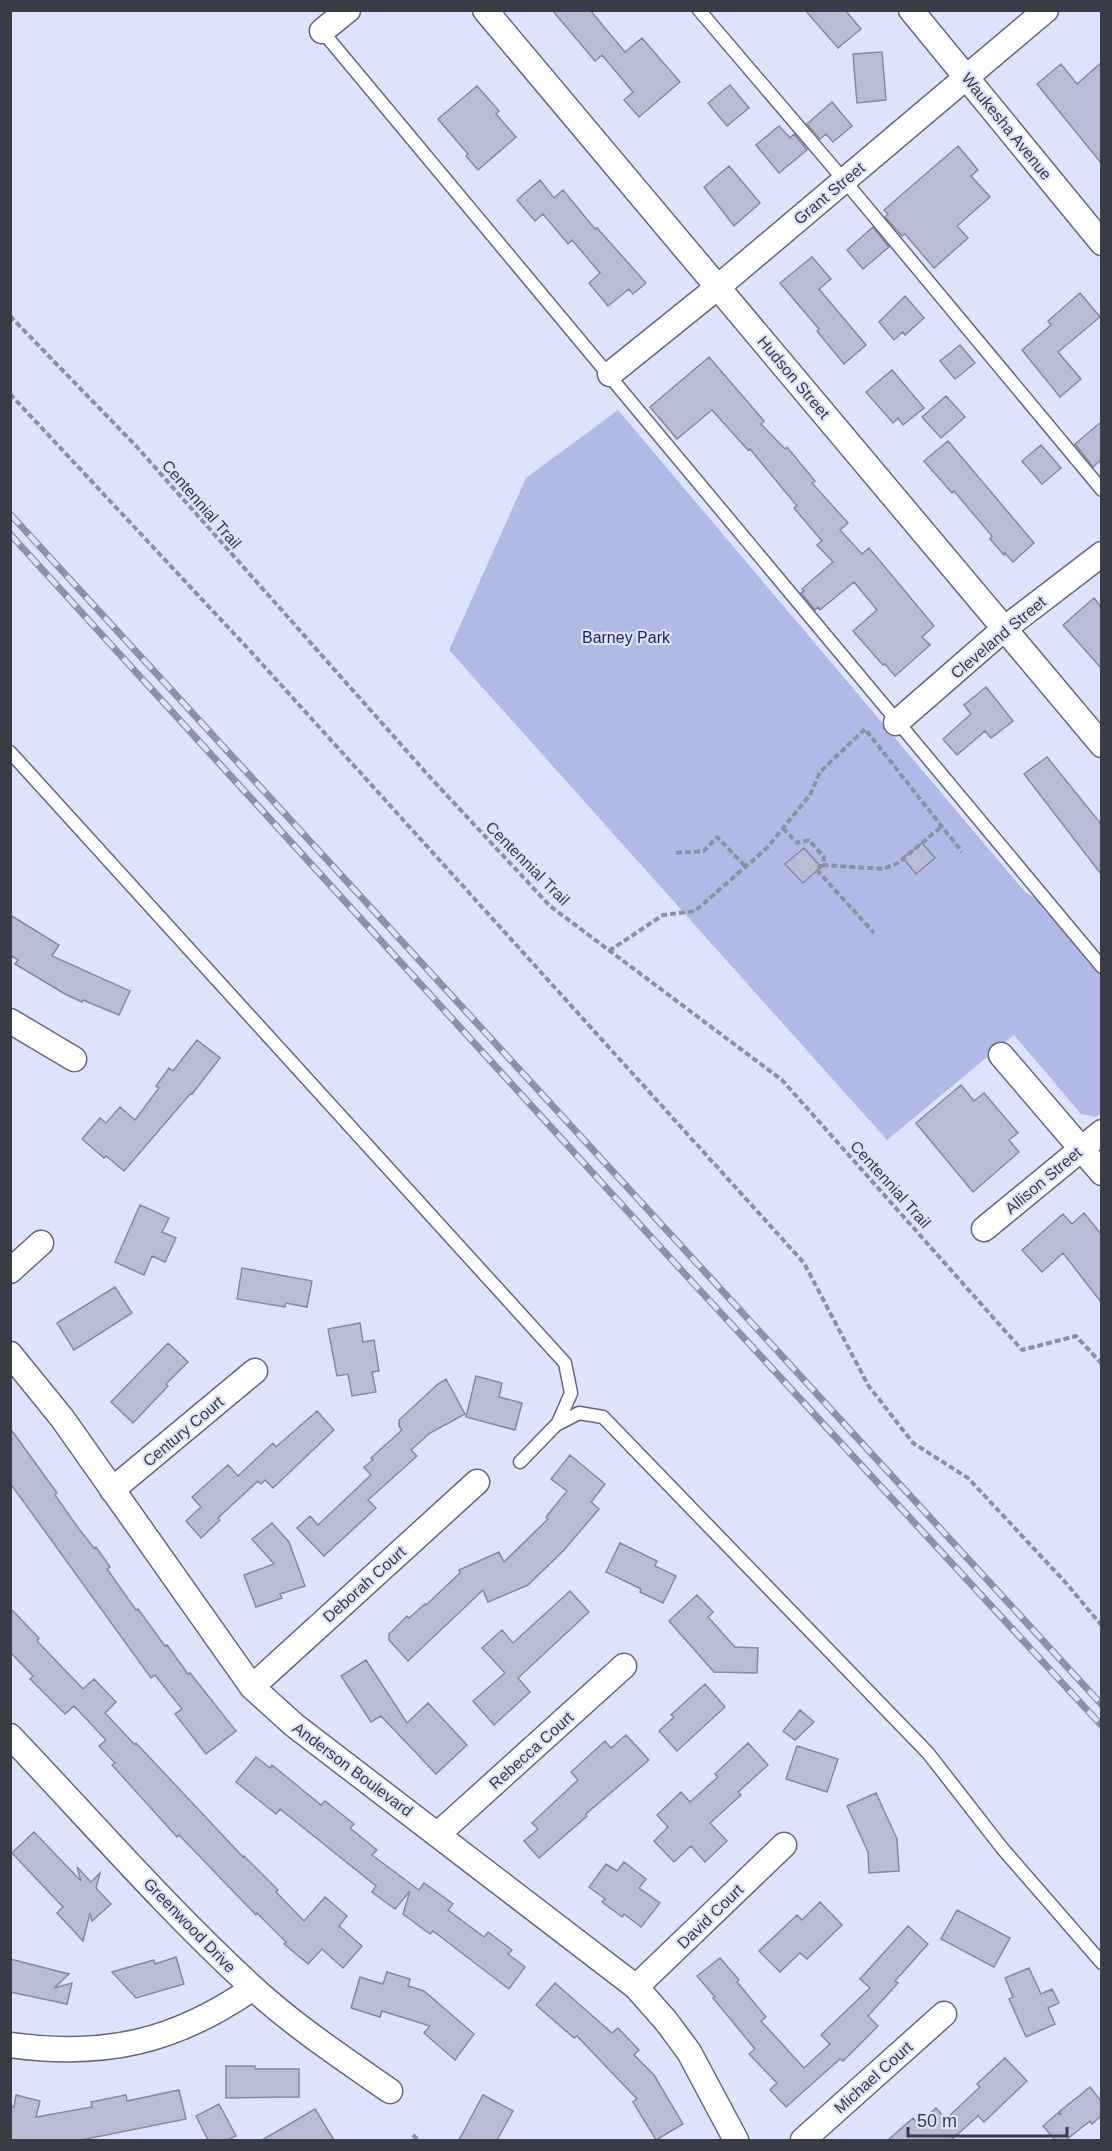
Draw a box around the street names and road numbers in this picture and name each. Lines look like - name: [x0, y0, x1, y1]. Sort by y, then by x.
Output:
- street label: Waukesha Avenue: [958, 69, 1055, 183]
- street label: Grant Street: [790, 159, 869, 228]
- street label: Hudson Street: [754, 333, 833, 422]
- street label: Centennial Trail: [159, 457, 245, 552]
- street label: Cleveland Street: [948, 593, 1050, 682]
- street label: Centennial Trail: [482, 818, 573, 909]
- street label: Centennial Trail: [847, 1137, 934, 1231]
- street label: Allison Street: [1002, 1143, 1085, 1217]
- street label: Century Court: [140, 1393, 227, 1470]
- street label: Deborah Court: [320, 1543, 409, 1626]
- street label: Rebecca Court: [486, 1708, 577, 1792]
- street label: Anderson Boulevard: [290, 1719, 416, 1820]
- street label: Greenwood Drive: [140, 1875, 239, 1976]
- street label: David Court: [674, 1881, 747, 1952]
- street label: Michael Court: [831, 2038, 916, 2117]

